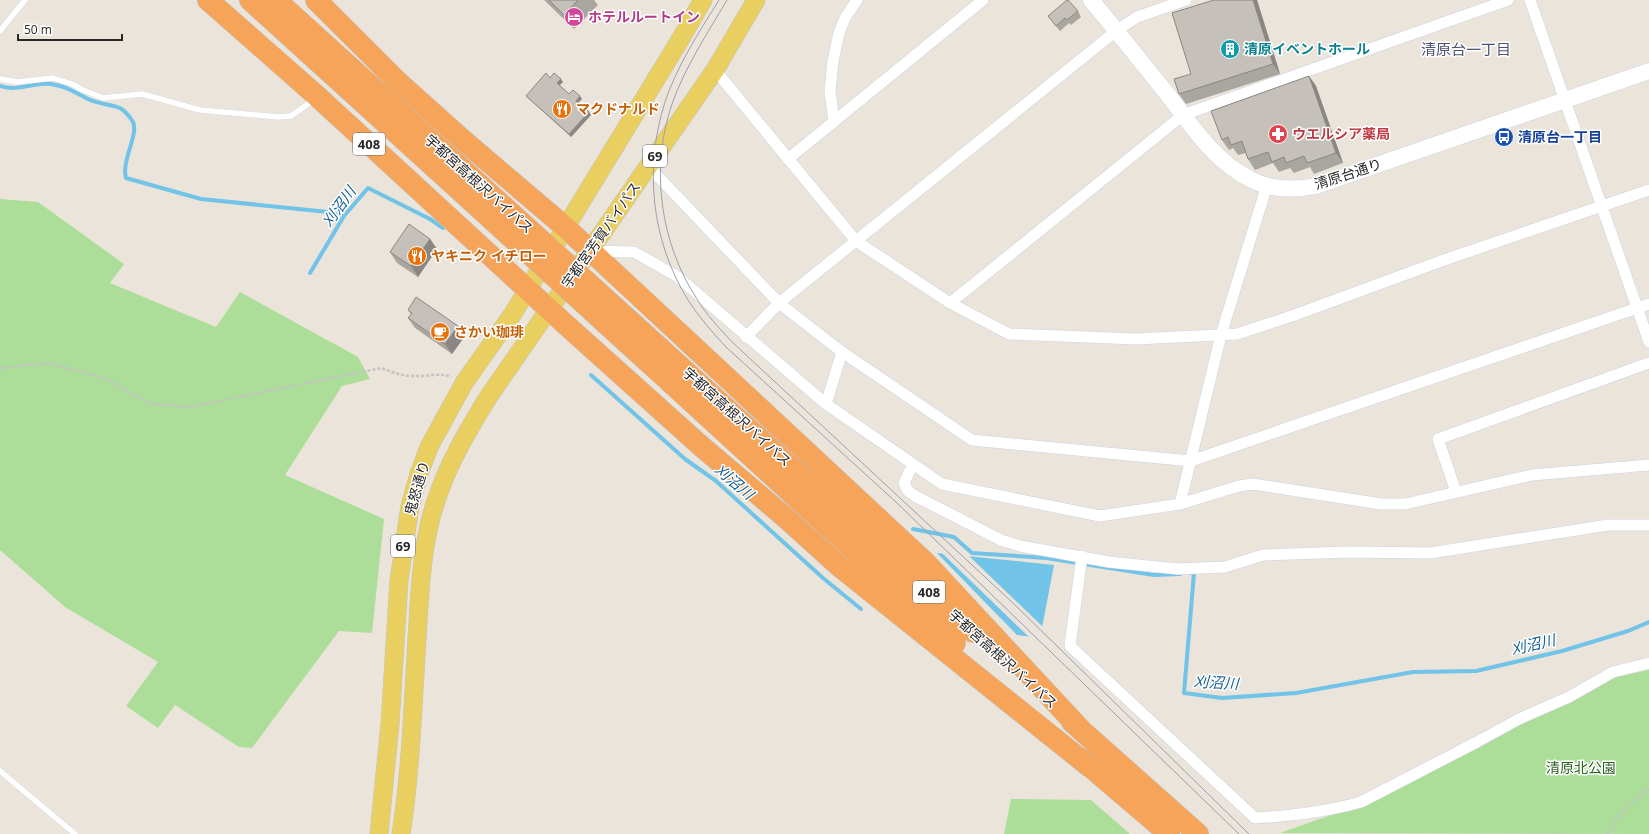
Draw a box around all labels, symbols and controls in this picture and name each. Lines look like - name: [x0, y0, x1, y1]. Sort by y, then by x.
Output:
- hotel icon: ホテルルートイン: [563, 6, 585, 28]
- place label: ホテルルートイン: [588, 7, 700, 26]
- scale bar: [18, 16, 122, 42]
- text: 50 m: [24, 21, 52, 38]
- building icon: 清原イベントホール: [1219, 38, 1241, 60]
- place label: 清原イベントホール: [1244, 39, 1370, 58]
- district label: 清原台一丁目: [1421, 39, 1511, 59]
- restaurant icon: マクドナルド: [551, 98, 573, 120]
- place label: マクドナルド: [576, 99, 660, 118]
- pharmacy icon: ウエルシア薬局: [1267, 123, 1289, 145]
- place label: ウエルシア薬局: [1292, 124, 1390, 143]
- bus stop icon: 清原台一丁目: [1493, 126, 1515, 148]
- place label: 清原台一丁目: [1518, 127, 1602, 146]
- street label: 宇都宮高根沢バイパス: [421, 130, 538, 237]
- road number: 408: [353, 133, 385, 155]
- road number: 69: [643, 145, 667, 167]
- street label: 清原台通り: [1312, 154, 1384, 193]
- street label: 宇都宮芳賀バイパス: [557, 178, 644, 292]
- water label: 刈沼川: [317, 181, 361, 230]
- restaurant icon: ヤキニク イチロー: [406, 245, 428, 267]
- place label: ヤキニク イチロー: [431, 246, 547, 265]
- cafe icon: さかい珈琲: [429, 321, 451, 343]
- place label: さかい珈琲: [454, 322, 524, 341]
- street label: 宇都宮高根沢バイパス: [679, 363, 796, 470]
- street label: 鬼怒通り: [400, 458, 433, 517]
- water label: 刈沼川: [711, 459, 760, 505]
- road number: 69: [391, 535, 415, 557]
- road number: 408: [913, 581, 945, 603]
- street label: 宇都宮高根沢バイパス: [945, 605, 1062, 712]
- water label: 刈沼川: [1509, 629, 1559, 659]
- water label: 刈沼川: [1193, 671, 1241, 693]
- park label: 清原北公園: [1546, 758, 1616, 777]

